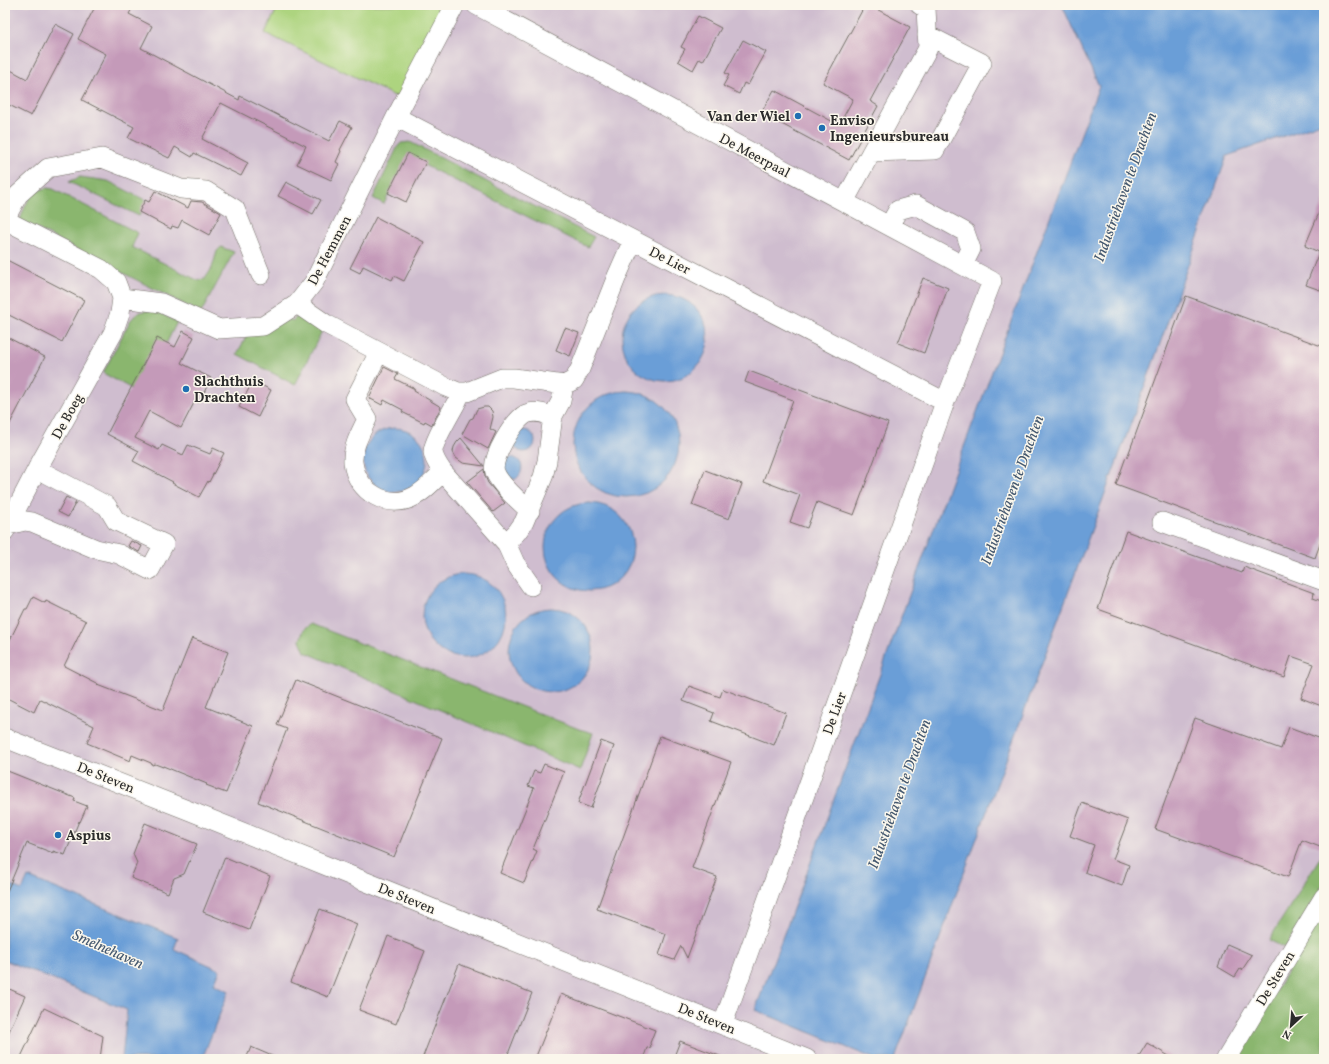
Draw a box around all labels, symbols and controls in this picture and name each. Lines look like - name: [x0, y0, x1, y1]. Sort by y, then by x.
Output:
- place label: Van der Wiel: [707, 108, 790, 127]
- water label: Industriehaven te Drachten: [1090, 110, 1163, 265]
- marker: Van der Wiel: [793, 111, 803, 121]
- place label: Enviso Ingenieursbureau: [830, 112, 949, 147]
- marker: Enviso Ingenieursbureau: [817, 123, 827, 133]
- street label: De Meerpaal: [716, 130, 793, 183]
- street label: De Hemmen: [304, 212, 357, 289]
- street label: De Lier: [645, 243, 693, 280]
- place label: Slachthuis Drachten: [194, 373, 264, 408]
- marker: Slachthuis Drachten: [181, 384, 191, 394]
- street label: De Boeg: [48, 390, 89, 443]
- water label: Industriehaven te Drachten: [977, 413, 1050, 568]
- street label: De Lier: [819, 689, 852, 738]
- water label: Industriehaven te Drachten: [864, 717, 937, 872]
- street label: De Steven: [74, 758, 137, 799]
- place label: Aspius: [66, 827, 111, 846]
- marker: Aspius: [53, 830, 63, 840]
- street label: De Steven: [375, 879, 438, 920]
- water label: Smelnehaven: [69, 925, 146, 975]
- street label: De Steven: [1252, 948, 1300, 1010]
- street label: De Steven: [675, 999, 738, 1040]
- north arrow: [1271, 1006, 1311, 1046]
- text: N: [1280, 1025, 1294, 1042]

